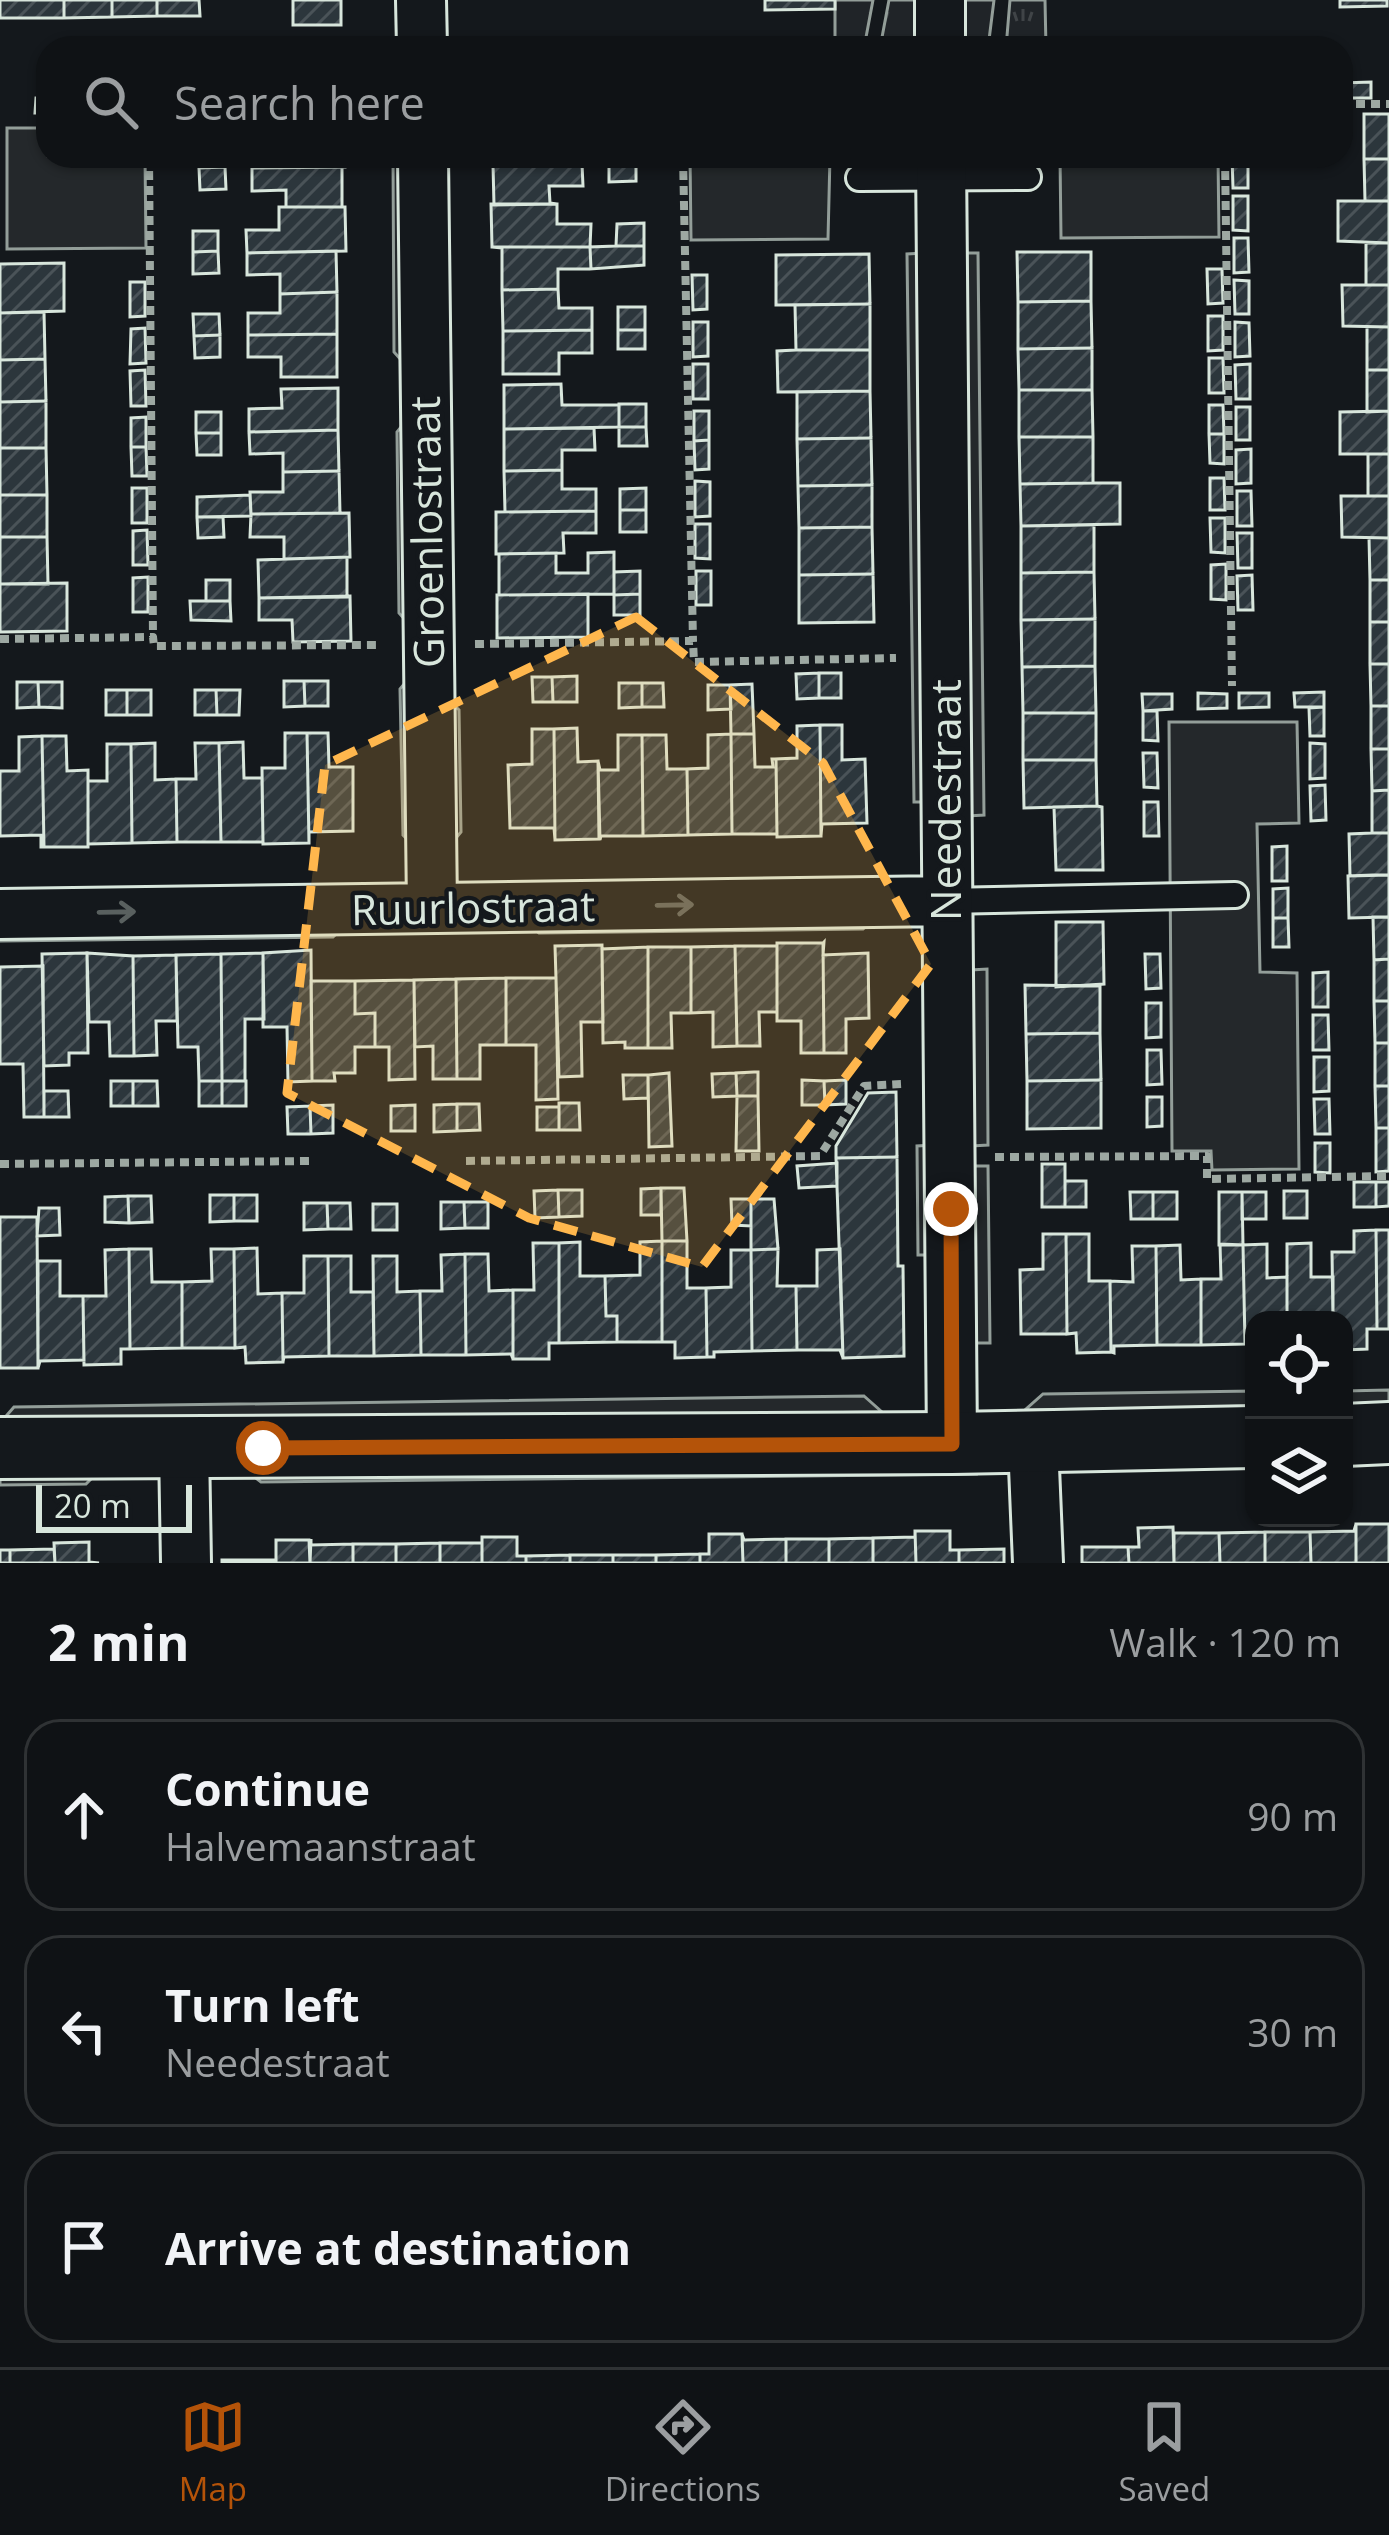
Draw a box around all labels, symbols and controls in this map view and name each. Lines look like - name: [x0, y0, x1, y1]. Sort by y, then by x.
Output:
- search box: [36, 36, 1353, 168]
- icon: search: [78, 69, 144, 135]
- text: Search here: [174, 72, 425, 133]
- street label: Groenlostraat: [395, 396, 456, 668]
- street label: Needestraat: [916, 679, 973, 921]
- street label: Ruurlostraat: [350, 876, 596, 937]
- one-way arrow: [655, 894, 694, 916]
- one-way arrow: [97, 901, 136, 923]
- route end: [924, 1182, 978, 1236]
- map controls: [1245, 1311, 1353, 1527]
- button: locate: [1245, 1311, 1353, 1419]
- button: layers: [1245, 1419, 1353, 1527]
- route start: [236, 1421, 290, 1475]
- scale bar: [36, 1479, 192, 1532]
- text: 20 m: [54, 1483, 131, 1528]
- text: 2 min: [48, 1606, 190, 1676]
- text: Walk · 120 m: [1109, 1615, 1341, 1668]
- text: Continue: [165, 1758, 370, 1819]
- icon: ahead: [51, 1782, 117, 1848]
- text: 90 m: [1247, 1789, 1338, 1842]
- text: Halvemaanstraat: [165, 1819, 476, 1872]
- text: Turn left: [165, 1974, 360, 2035]
- icon: left: [51, 1998, 117, 2064]
- text: 30 m: [1247, 2005, 1338, 2058]
- text: Needestraat: [165, 2035, 390, 2088]
- icon: arrive: [51, 2214, 117, 2280]
- text: Arrive at destination: [165, 2217, 631, 2278]
- tab: Map: [179, 2394, 247, 2511]
- tab: Directions: [605, 2394, 761, 2511]
- tab: Saved: [1118, 2394, 1210, 2511]

